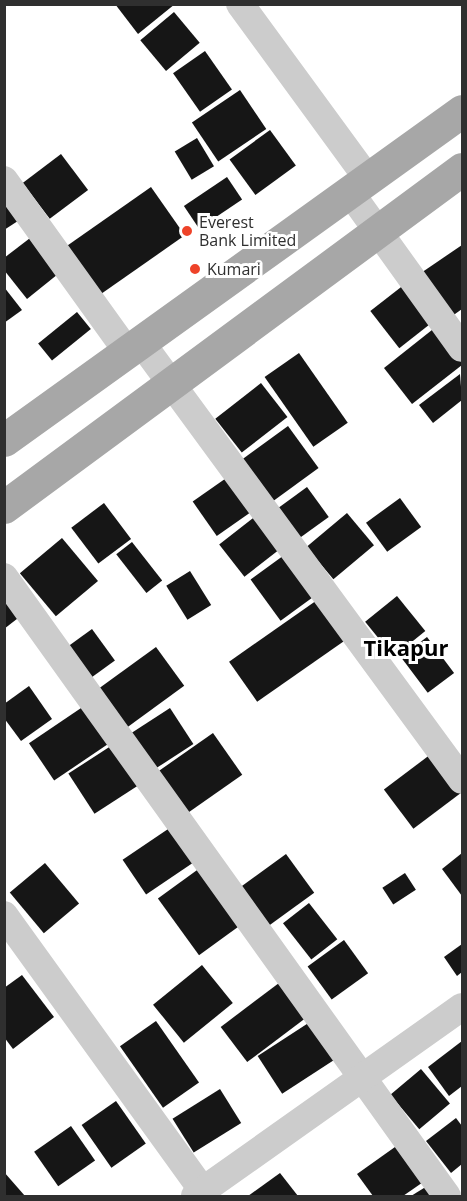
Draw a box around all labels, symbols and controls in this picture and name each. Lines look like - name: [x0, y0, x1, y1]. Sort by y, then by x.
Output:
- place label: Everest Bank Limited: [199, 212, 296, 250]
- marker: Everest Bank Limited: [180, 224, 194, 238]
- place label: Kumari: [207, 259, 261, 279]
- marker: Kumari: [188, 262, 202, 276]
- district label: Tikapur: [364, 635, 448, 661]

